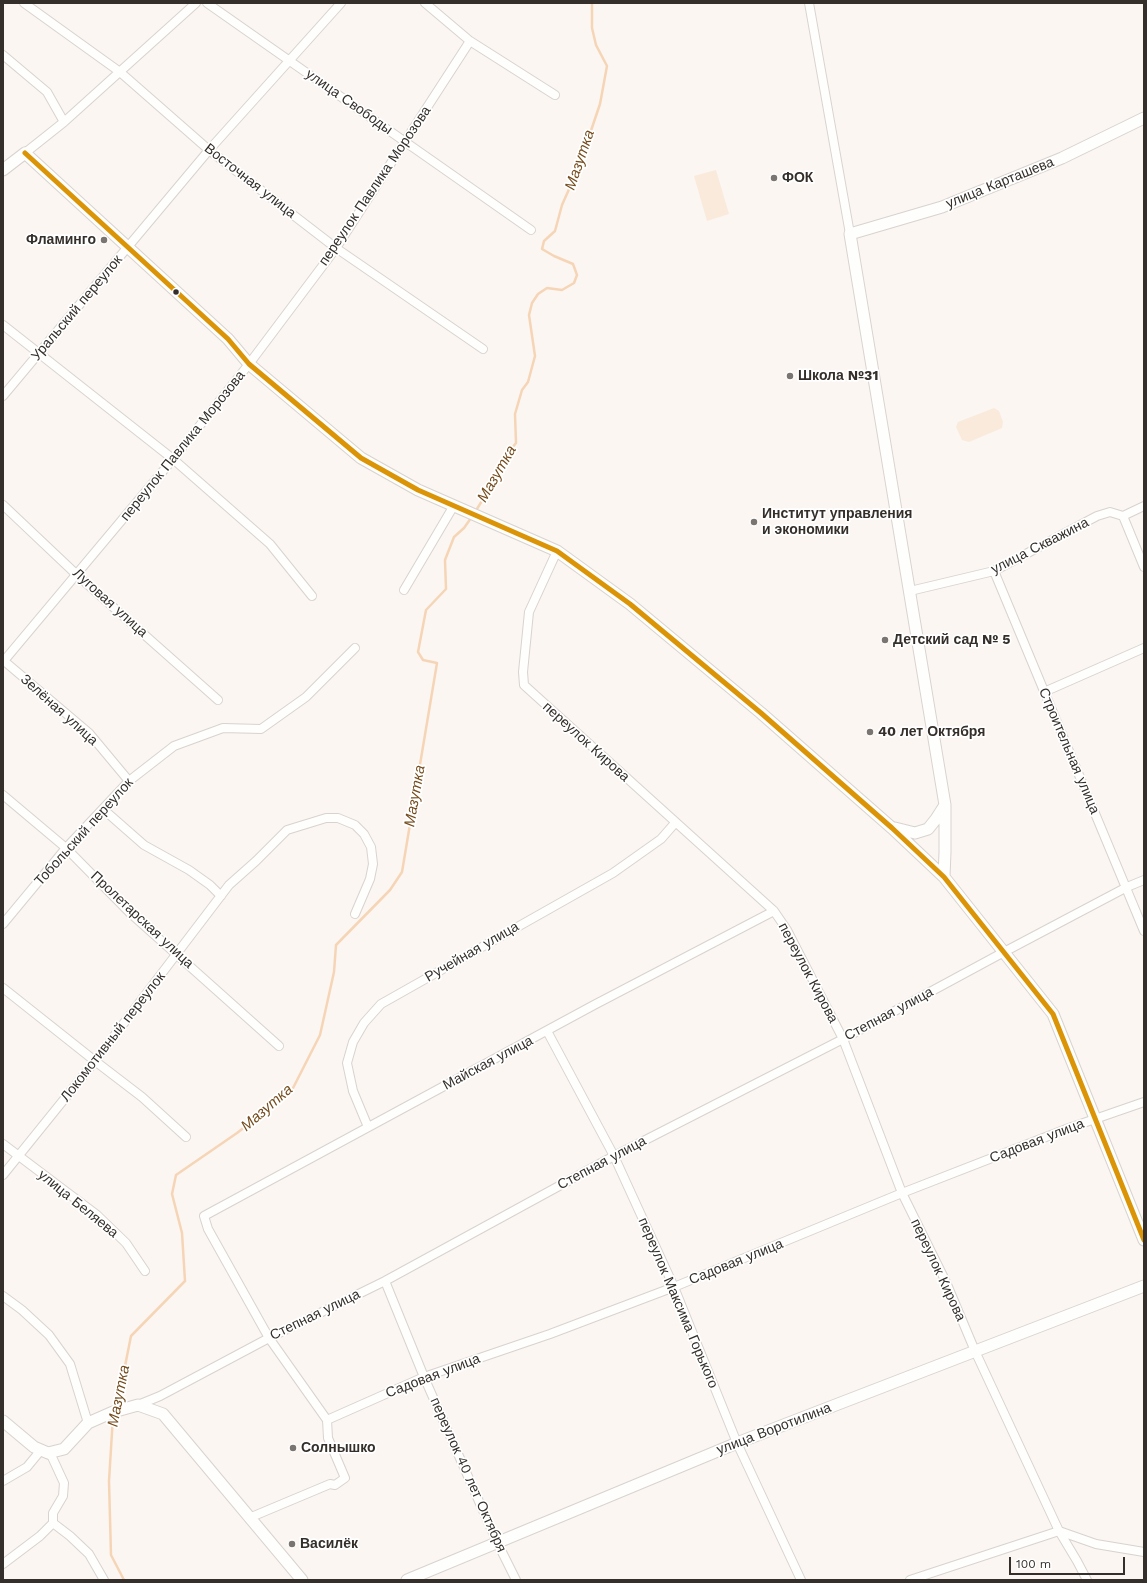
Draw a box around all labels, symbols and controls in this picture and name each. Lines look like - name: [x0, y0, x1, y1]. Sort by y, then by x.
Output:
- street label: улица Свободы: [302, 66, 396, 138]
- street label: переулок Павлика Морозова: [315, 103, 435, 269]
- water label: Мазутка: [561, 127, 599, 193]
- street label: Восточная улица: [201, 140, 299, 222]
- street label: улица Карташева: [944, 154, 1056, 212]
- place label: ФОК: [782, 170, 813, 186]
- marker: ФОК: [769, 173, 779, 183]
- place label: Фламинго: [26, 232, 96, 248]
- marker: Фламинго: [99, 235, 109, 245]
- street label: Уральский переулок: [28, 252, 126, 364]
- unlabelled marker: [171, 287, 181, 297]
- street label: переулок Павлика Морозова: [117, 367, 249, 525]
- place label: Школа №31: [798, 368, 878, 384]
- marker: Школа №31: [785, 371, 795, 381]
- water label: Мазутка: [474, 442, 520, 506]
- place label: Институт управления и экономики: [762, 506, 913, 538]
- street label: улица Скважина: [988, 514, 1092, 578]
- marker: Институт управления и экономики: [749, 517, 759, 527]
- street label: Луговая улица: [69, 565, 151, 641]
- place label: Детский сад № 5: [893, 632, 1011, 648]
- marker: Детский сад № 5: [880, 635, 890, 645]
- street label: Зелёная улица: [17, 671, 101, 749]
- street label: Строительная улица: [1035, 685, 1103, 817]
- street label: переулок Кирова: [539, 699, 633, 785]
- place label: 40 лет Октября: [878, 724, 985, 740]
- marker: 40 лет Октября: [865, 727, 875, 737]
- water label: Мазутка: [401, 764, 429, 828]
- street label: Тобольский переулок: [31, 775, 137, 889]
- street label: Пролетарская улица: [87, 868, 197, 972]
- street label: Ручейная улица: [422, 918, 522, 986]
- street label: переулок Кирова: [775, 920, 841, 1026]
- street label: Локомотивный переулок: [57, 969, 169, 1105]
- street label: Степная улица: [842, 984, 936, 1044]
- street label: Майская улица: [440, 1032, 536, 1094]
- water label: Мазутка: [237, 1081, 297, 1135]
- street label: Садовая улица: [987, 1115, 1087, 1167]
- street label: Степная улица: [555, 1133, 649, 1193]
- street label: улица Беляева: [34, 1167, 122, 1241]
- street label: переулок Максима Горького: [634, 1215, 722, 1391]
- street label: переулок Кирова: [907, 1216, 969, 1324]
- street label: Садовая улица: [687, 1235, 785, 1289]
- street label: Степная улица: [267, 1286, 363, 1344]
- street label: Садовая улица: [383, 1350, 483, 1402]
- water label: Мазутка: [104, 1364, 134, 1428]
- street label: переулок 40 лет Октября: [426, 1395, 510, 1555]
- street label: улица Воротилина: [714, 1399, 834, 1459]
- place label: Солнышко: [301, 1440, 376, 1456]
- marker: Солнышко: [288, 1443, 298, 1453]
- place label: Василёк: [300, 1536, 358, 1552]
- marker: Василёк: [287, 1539, 297, 1549]
- scale bar: [1011, 1549, 1127, 1575]
- text: 100 m: [1016, 1557, 1051, 1571]

